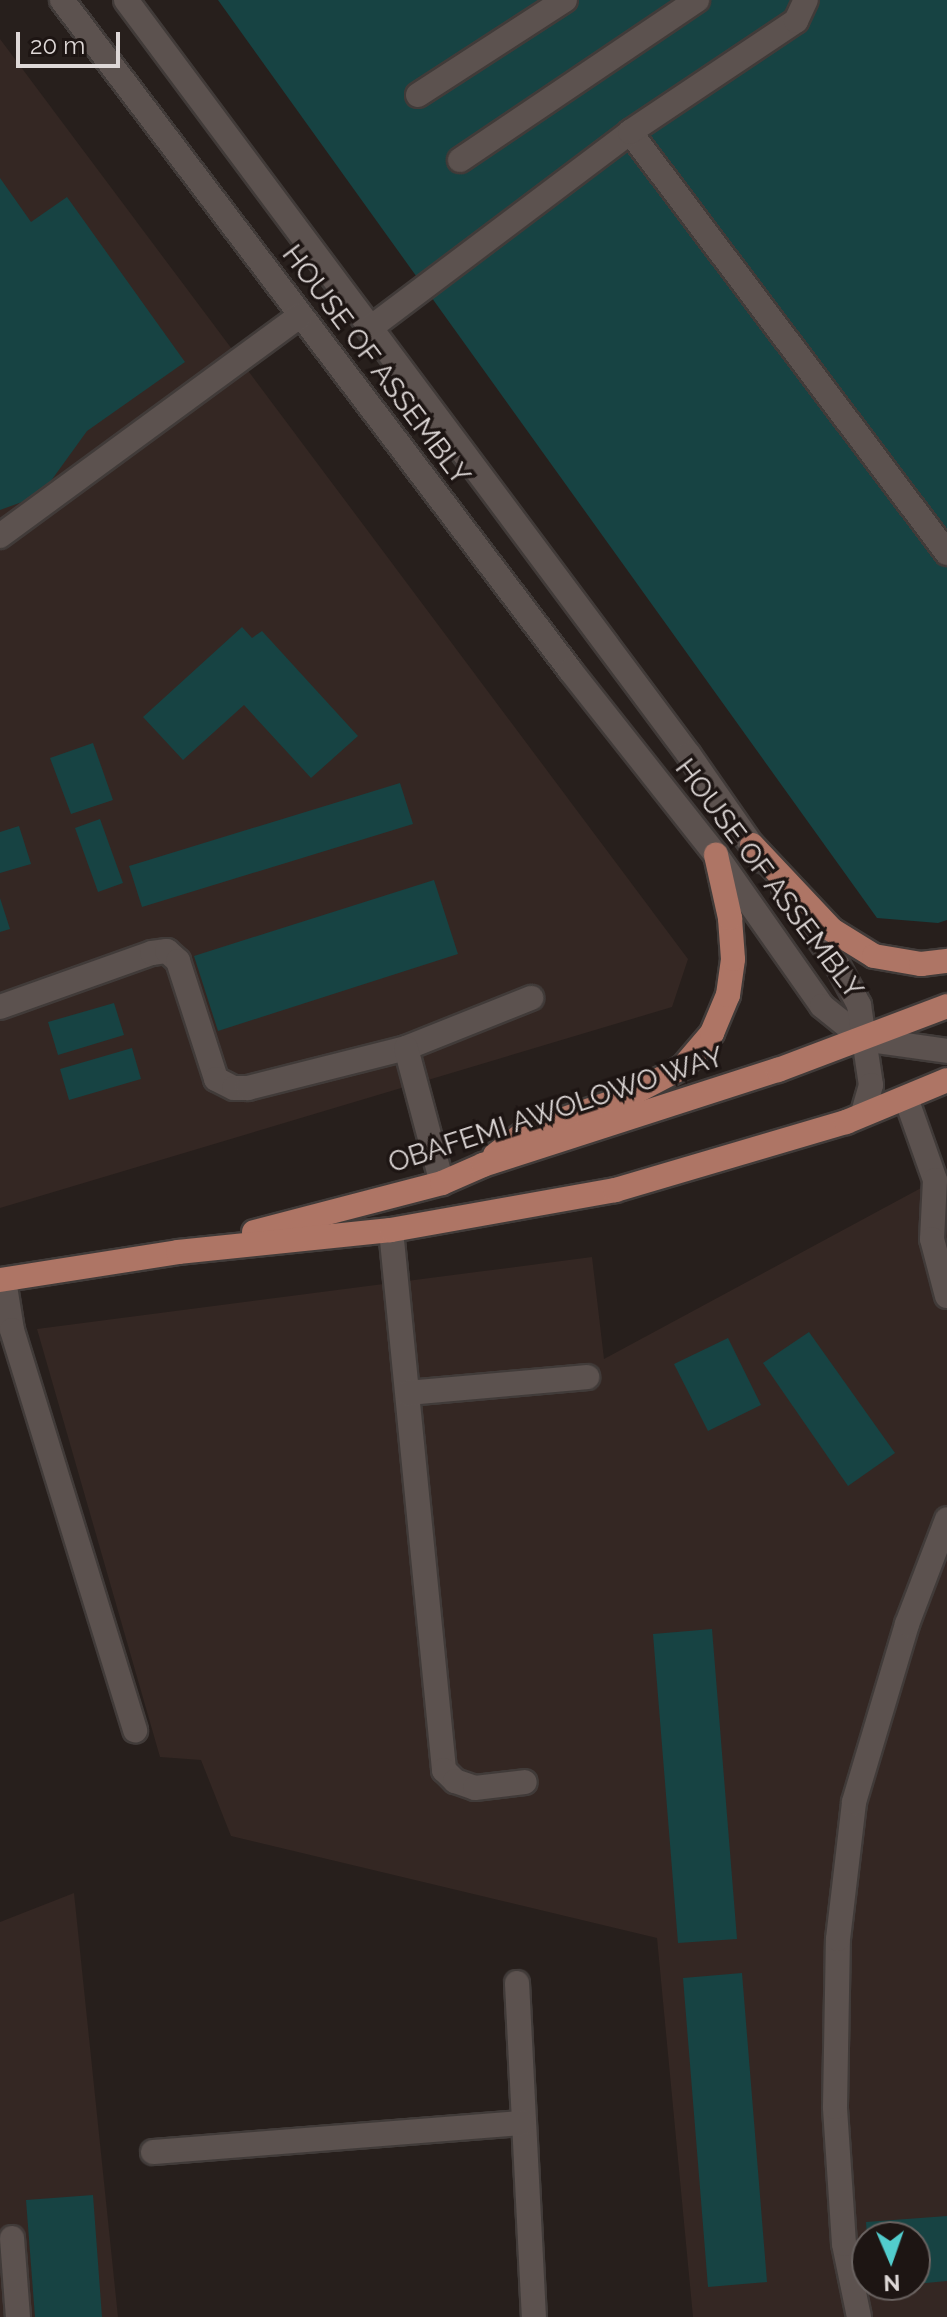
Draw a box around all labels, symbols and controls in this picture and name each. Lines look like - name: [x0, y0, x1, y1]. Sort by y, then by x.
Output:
- scale bar: [20, 16, 124, 66]
- text: 20 m: [30, 31, 85, 60]
- street label: HOUSE OF ASSEMBLY: [274, 238, 478, 492]
- street label: HOUSE OF ASSEMBLY: [667, 752, 871, 1006]
- street label: OBAFEMI AWOLOWO WAY: [383, 1040, 729, 1180]
- north arrow: [851, 2221, 931, 2301]
- text: N: [883, 2270, 901, 2296]

